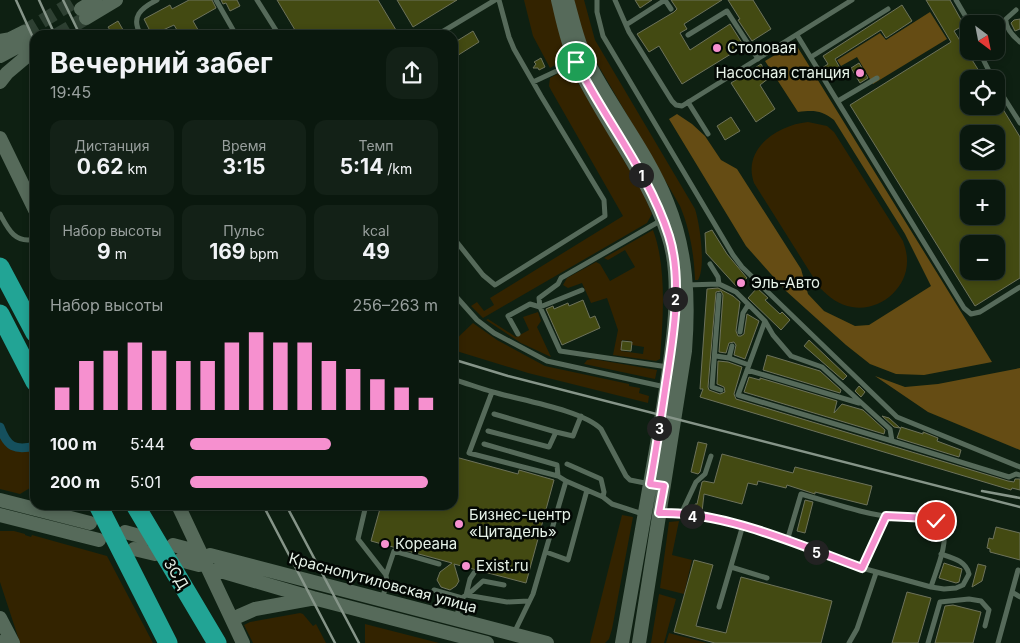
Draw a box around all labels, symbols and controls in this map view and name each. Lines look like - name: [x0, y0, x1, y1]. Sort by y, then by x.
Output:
- north arrow: [960, 15, 1005, 60]
- map controls: [960, 15, 1005, 280]
- place label: Столовая: [727, 38, 797, 57]
- pin: [555, 41, 597, 83]
- marker: Столовая: [711, 42, 723, 54]
- text: Вечерний забег: [50, 46, 273, 80]
- button: share: [386, 47, 438, 99]
- icon: arrive: [562, 48, 590, 76]
- place label: Насосная станция: [715, 63, 850, 82]
- marker: Насосная станция: [854, 67, 866, 79]
- button: locate: [960, 70, 1005, 115]
- text: 19:45: [50, 82, 91, 102]
- button: layers: [960, 125, 1005, 170]
- text: Дистанция: [75, 137, 149, 154]
- text: Время: [222, 137, 266, 154]
- text: Темп: [358, 137, 394, 154]
- text: 0.62: [77, 154, 123, 179]
- text: 3:15: [222, 154, 266, 179]
- text: 5:14: [340, 154, 383, 179]
- text: km: [123, 160, 147, 177]
- text: /km: [383, 160, 412, 177]
- pin: 1: [628, 162, 654, 188]
- text: 1: [638, 167, 645, 184]
- button: +: [960, 180, 1005, 225]
- text: Набор высоты: [62, 222, 162, 239]
- text: Пульс: [223, 222, 265, 239]
- text: kcal: [363, 222, 389, 239]
- button: −: [960, 235, 1005, 280]
- text: 9: [97, 239, 111, 264]
- text: 169: [209, 239, 245, 264]
- text: 49: [362, 239, 390, 264]
- text: m: [111, 245, 127, 262]
- text: bpm: [245, 245, 279, 262]
- place label: Эль-Авто: [751, 273, 820, 292]
- marker: Эль-Авто: [735, 277, 747, 289]
- pin: 2: [662, 286, 688, 312]
- text: 2: [671, 291, 680, 308]
- text: Набор высоты: [50, 295, 163, 315]
- text: 256–263 m: [353, 295, 438, 315]
- pin: 3: [646, 416, 672, 440]
- text: 3: [655, 420, 664, 437]
- text: 100 m: [50, 434, 97, 454]
- text: 5:44: [130, 434, 165, 454]
- text: 200 m: [50, 472, 100, 492]
- text: 5:01: [130, 472, 161, 492]
- pin: [915, 500, 957, 542]
- pin: 4: [680, 504, 704, 528]
- place label: Бизнес-центр «Цитадель»: [469, 505, 571, 541]
- icon: check: [922, 507, 950, 535]
- text: 4: [688, 508, 697, 525]
- marker: Бизнес-центр «Цитадель»: [453, 518, 465, 530]
- place label: Кореана: [395, 534, 457, 553]
- marker: Кореана: [379, 538, 391, 550]
- pin: 5: [804, 540, 828, 564]
- text: 5: [812, 544, 821, 561]
- street label: Краснопутиловская улица: [287, 548, 479, 617]
- street label: ЗСД: [160, 555, 193, 593]
- place label: Exist.ru: [476, 556, 529, 575]
- marker: Exist.ru: [460, 560, 472, 572]

